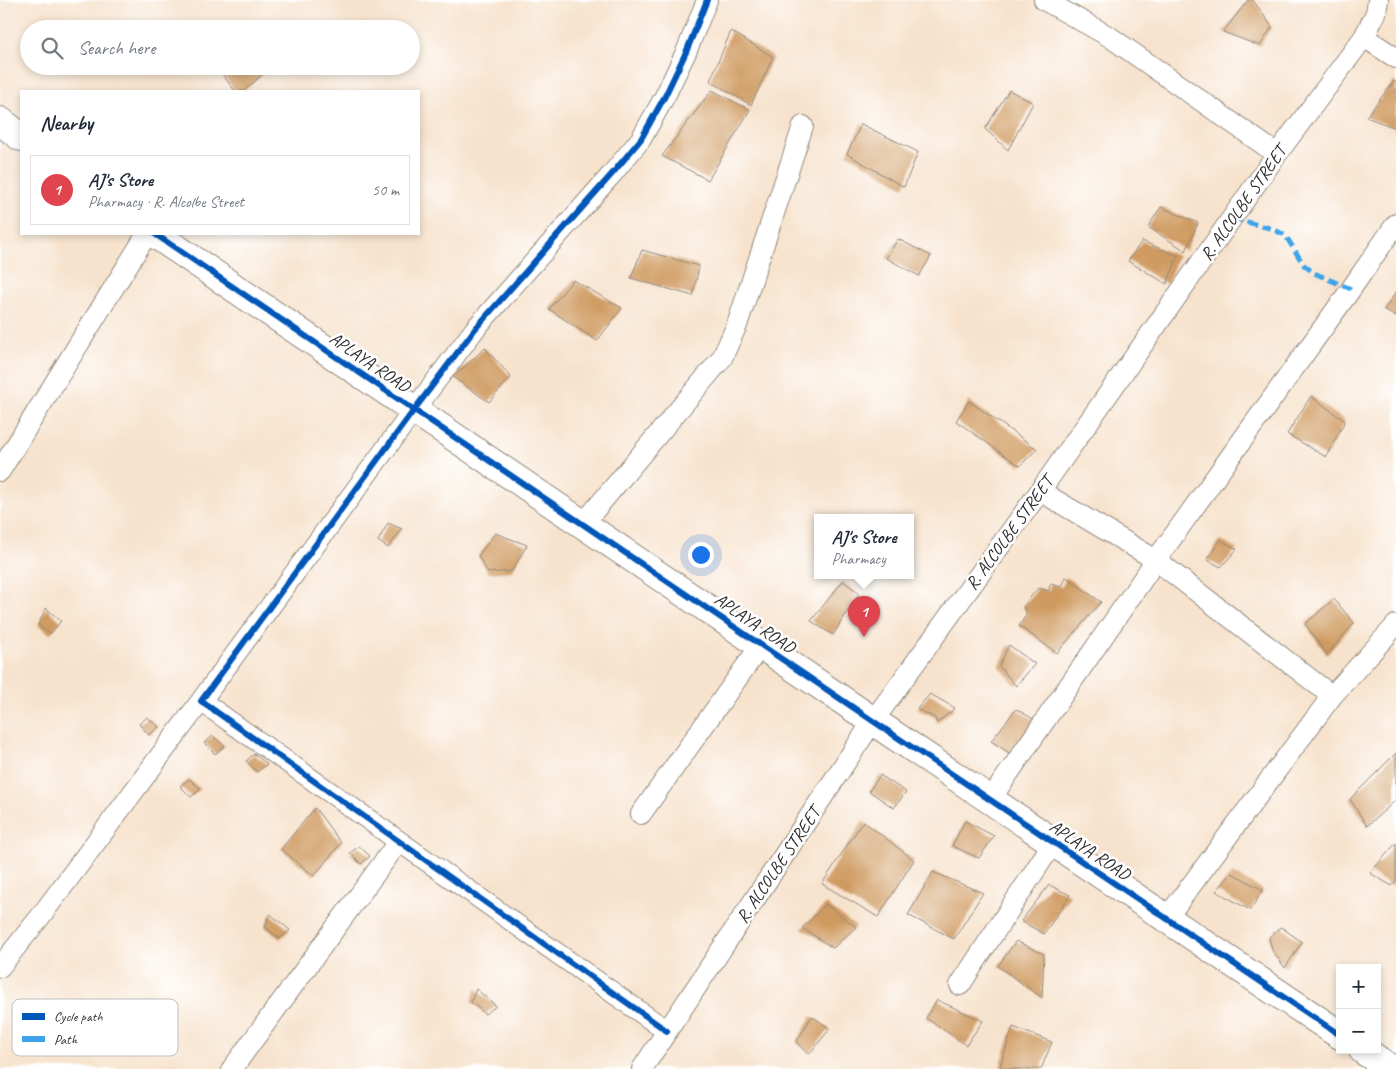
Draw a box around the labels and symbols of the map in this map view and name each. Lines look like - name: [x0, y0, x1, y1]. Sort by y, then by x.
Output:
- street label: R. ALCOLBE STREET: [1195, 138, 1293, 265]
- street label: APLAYA ROAD: [325, 327, 416, 398]
- street label: R. ALCOLBE STREET: [960, 468, 1060, 594]
- your location: [688, 542, 714, 568]
- street label: APLAYA ROAD: [710, 588, 801, 659]
- pin: 1: [848, 596, 880, 637]
- street label: R. ALCOLBE STREET: [731, 799, 827, 927]
- street label: APLAYA ROAD: [1045, 815, 1136, 886]
- legend: [12, 999, 178, 1056]
- text: Cycle path: [54, 1008, 103, 1025]
- text: Path: [54, 1031, 78, 1048]

